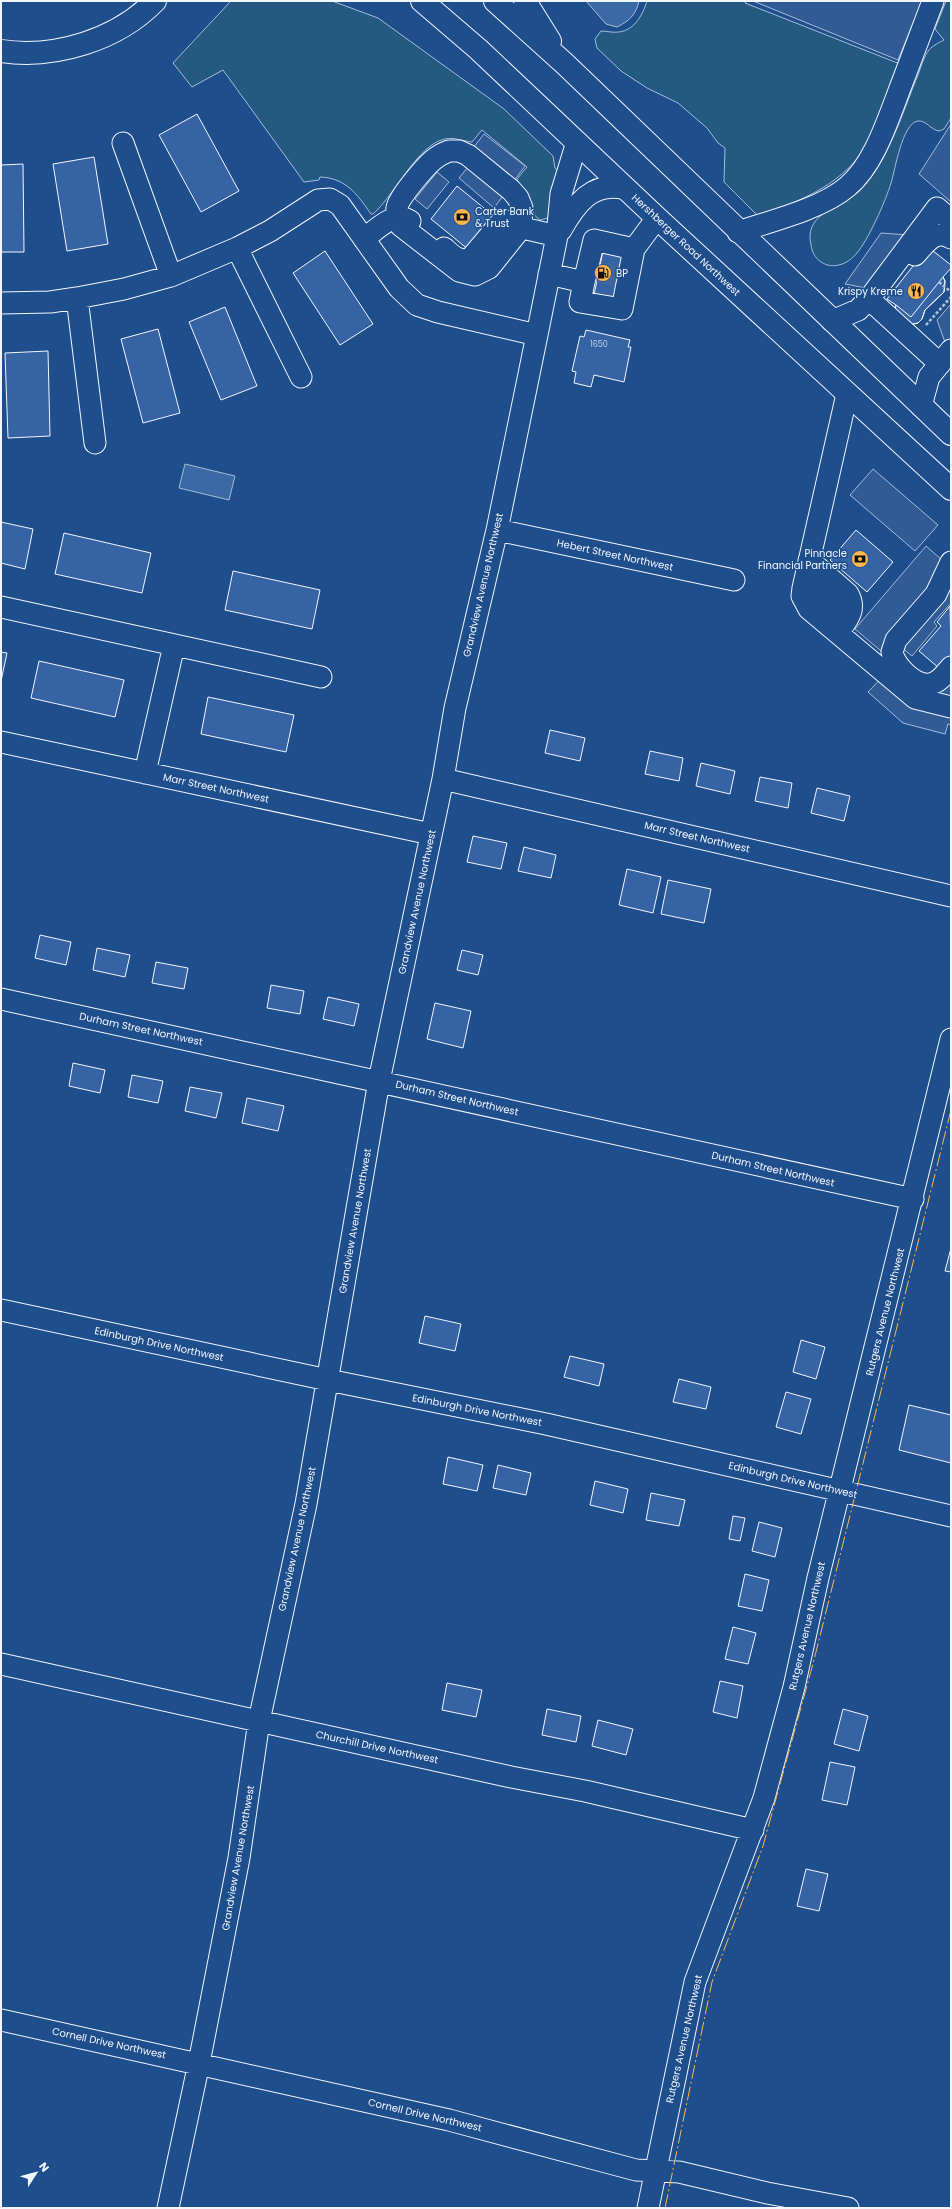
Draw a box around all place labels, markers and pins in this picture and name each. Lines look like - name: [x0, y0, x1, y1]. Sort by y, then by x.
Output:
- place label: Carter Bank & Trust: [475, 204, 535, 231]
- bank icon: Carter Bank & Trust: [452, 207, 472, 227]
- fuel station icon: BP: [593, 263, 613, 283]
- place label: BP: [616, 266, 628, 281]
- restaurant icon: Krispy Kreme: [906, 281, 926, 301]
- place label: Krispy Kreme: [838, 284, 903, 299]
- place label: Pinnacle Financial Partners: [758, 546, 847, 573]
- bank icon: Pinnacle Financial Partners: [850, 549, 870, 569]

